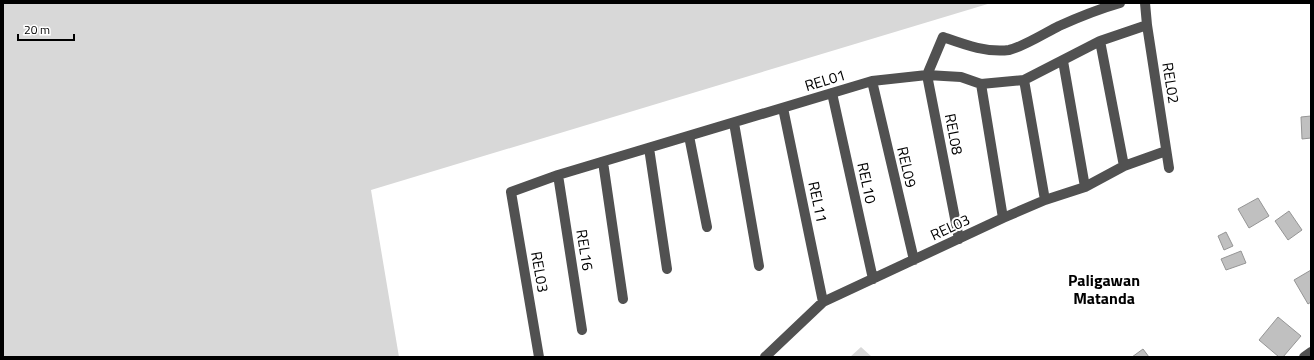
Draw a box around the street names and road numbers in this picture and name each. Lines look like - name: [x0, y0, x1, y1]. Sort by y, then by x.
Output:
- street label: REL02: [1156, 61, 1186, 105]
- street label: REL01: [802, 63, 848, 97]
- street label: REL08: [939, 111, 969, 157]
- street label: REL09: [891, 144, 923, 190]
- street label: REL10: [851, 160, 883, 206]
- street label: REL11: [802, 179, 834, 225]
- street label: REL03: [926, 208, 974, 246]
- street label: REL16: [570, 228, 600, 272]
- street label: REL03: [525, 250, 555, 294]

